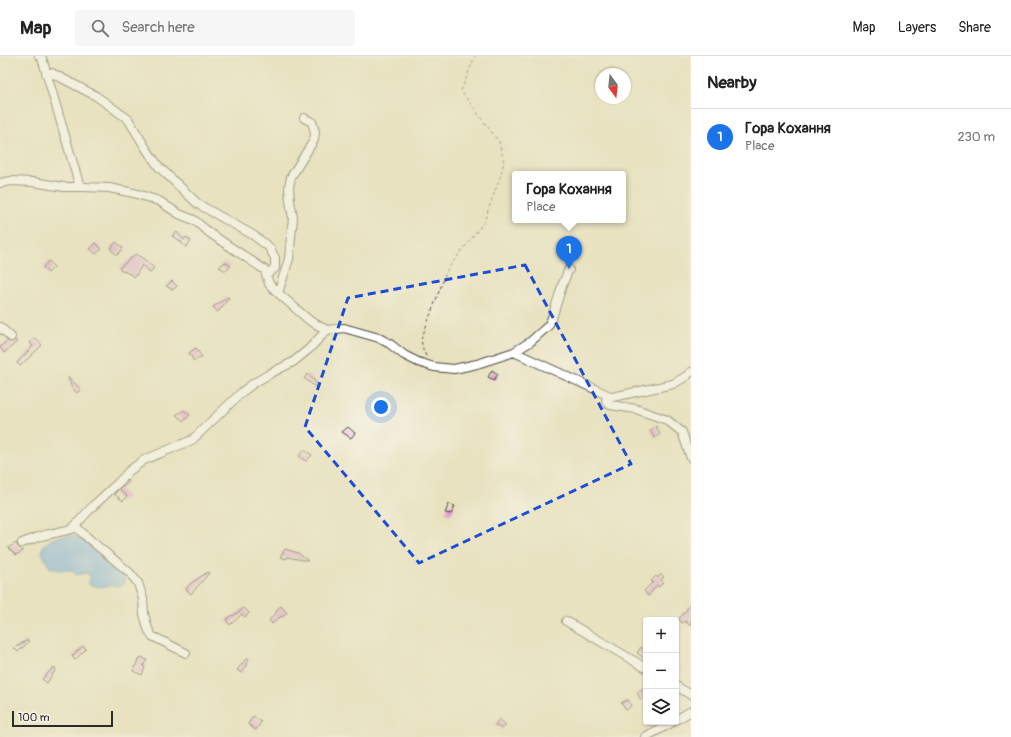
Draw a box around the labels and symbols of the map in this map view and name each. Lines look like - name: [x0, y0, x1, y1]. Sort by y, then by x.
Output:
- north arrow: [595, 68, 631, 104]
- pin: 1: [556, 236, 582, 269]
- your location: [371, 397, 391, 417]
- scale bar: [12, 709, 113, 728]

